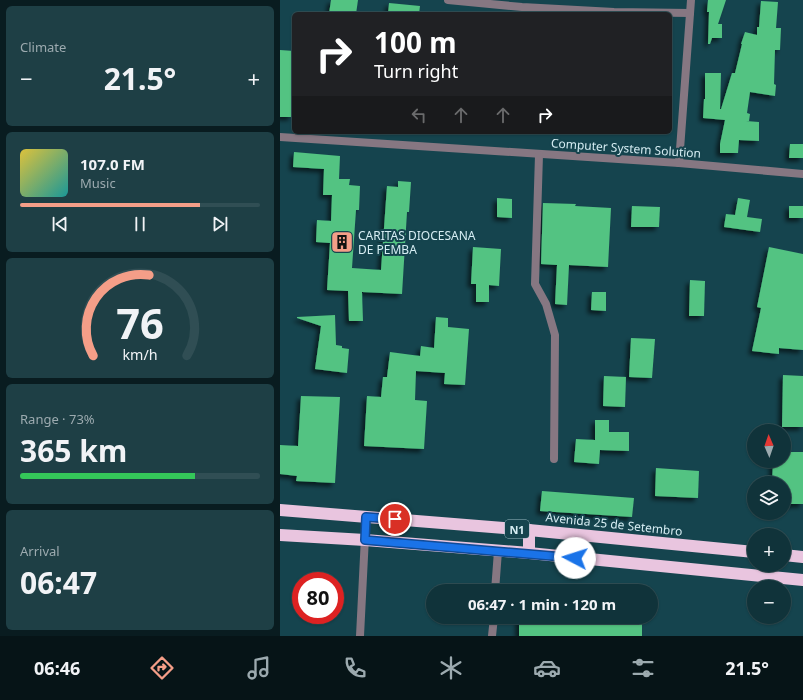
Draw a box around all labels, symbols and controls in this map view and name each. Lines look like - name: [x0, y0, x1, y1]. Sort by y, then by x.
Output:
- text: 100 m: [374, 23, 457, 61]
- icon: right: [308, 28, 360, 80]
- text: Climate: [20, 38, 66, 56]
- text: 21.5°: [104, 58, 176, 99]
- text: Turn right: [374, 59, 458, 83]
- text: −: [20, 63, 33, 93]
- text: +: [247, 63, 260, 93]
- icon: left: [408, 104, 430, 126]
- icon: ahead: [450, 104, 472, 126]
- icon: ahead: [492, 104, 514, 126]
- icon: right: [534, 104, 556, 126]
- street label: Computer System Solution: [550, 134, 702, 162]
- text: 107.0 FM: [80, 154, 145, 174]
- text: Music: [80, 174, 116, 192]
- icon: previous: [49, 213, 71, 235]
- icon: pause: [129, 213, 151, 235]
- icon: next: [209, 213, 231, 235]
- place label: CARITAS DIOCESANA DE PEMBA: [358, 227, 476, 258]
- building icon: CARITAS DIOCESANA DE PEMBA: [329, 229, 355, 255]
- text: 76: [116, 295, 164, 351]
- text: km/h: [122, 345, 158, 364]
- text: Range · 73%: [20, 410, 95, 428]
- north arrow: [747, 424, 791, 468]
- map controls: [747, 424, 791, 624]
- text: 365 km: [20, 430, 127, 471]
- button: layers: [747, 476, 791, 520]
- pin: [378, 502, 412, 536]
- icon: arrive: [384, 508, 406, 530]
- street label: Avenida 25 de Setembro: [545, 508, 683, 540]
- road number: N1: [505, 520, 529, 538]
- button: +: [747, 528, 791, 572]
- position arrow: [554, 537, 596, 579]
- text: Arrival: [20, 542, 60, 560]
- text: 06:47: [20, 562, 97, 603]
- speed limit sign: 80: [292, 572, 344, 624]
- button: −: [747, 580, 791, 624]
- text: 06:47 · 1 min · 120 m: [468, 594, 616, 614]
- icon: directions: [148, 654, 176, 682]
- icon: music: [245, 654, 273, 682]
- icon: phone: [341, 654, 369, 682]
- icon: climate: [437, 654, 465, 682]
- icon: car: [533, 654, 561, 682]
- icon: filters: [629, 654, 657, 682]
- text: 06:46: [34, 656, 80, 680]
- text: 21.5°: [725, 656, 769, 680]

